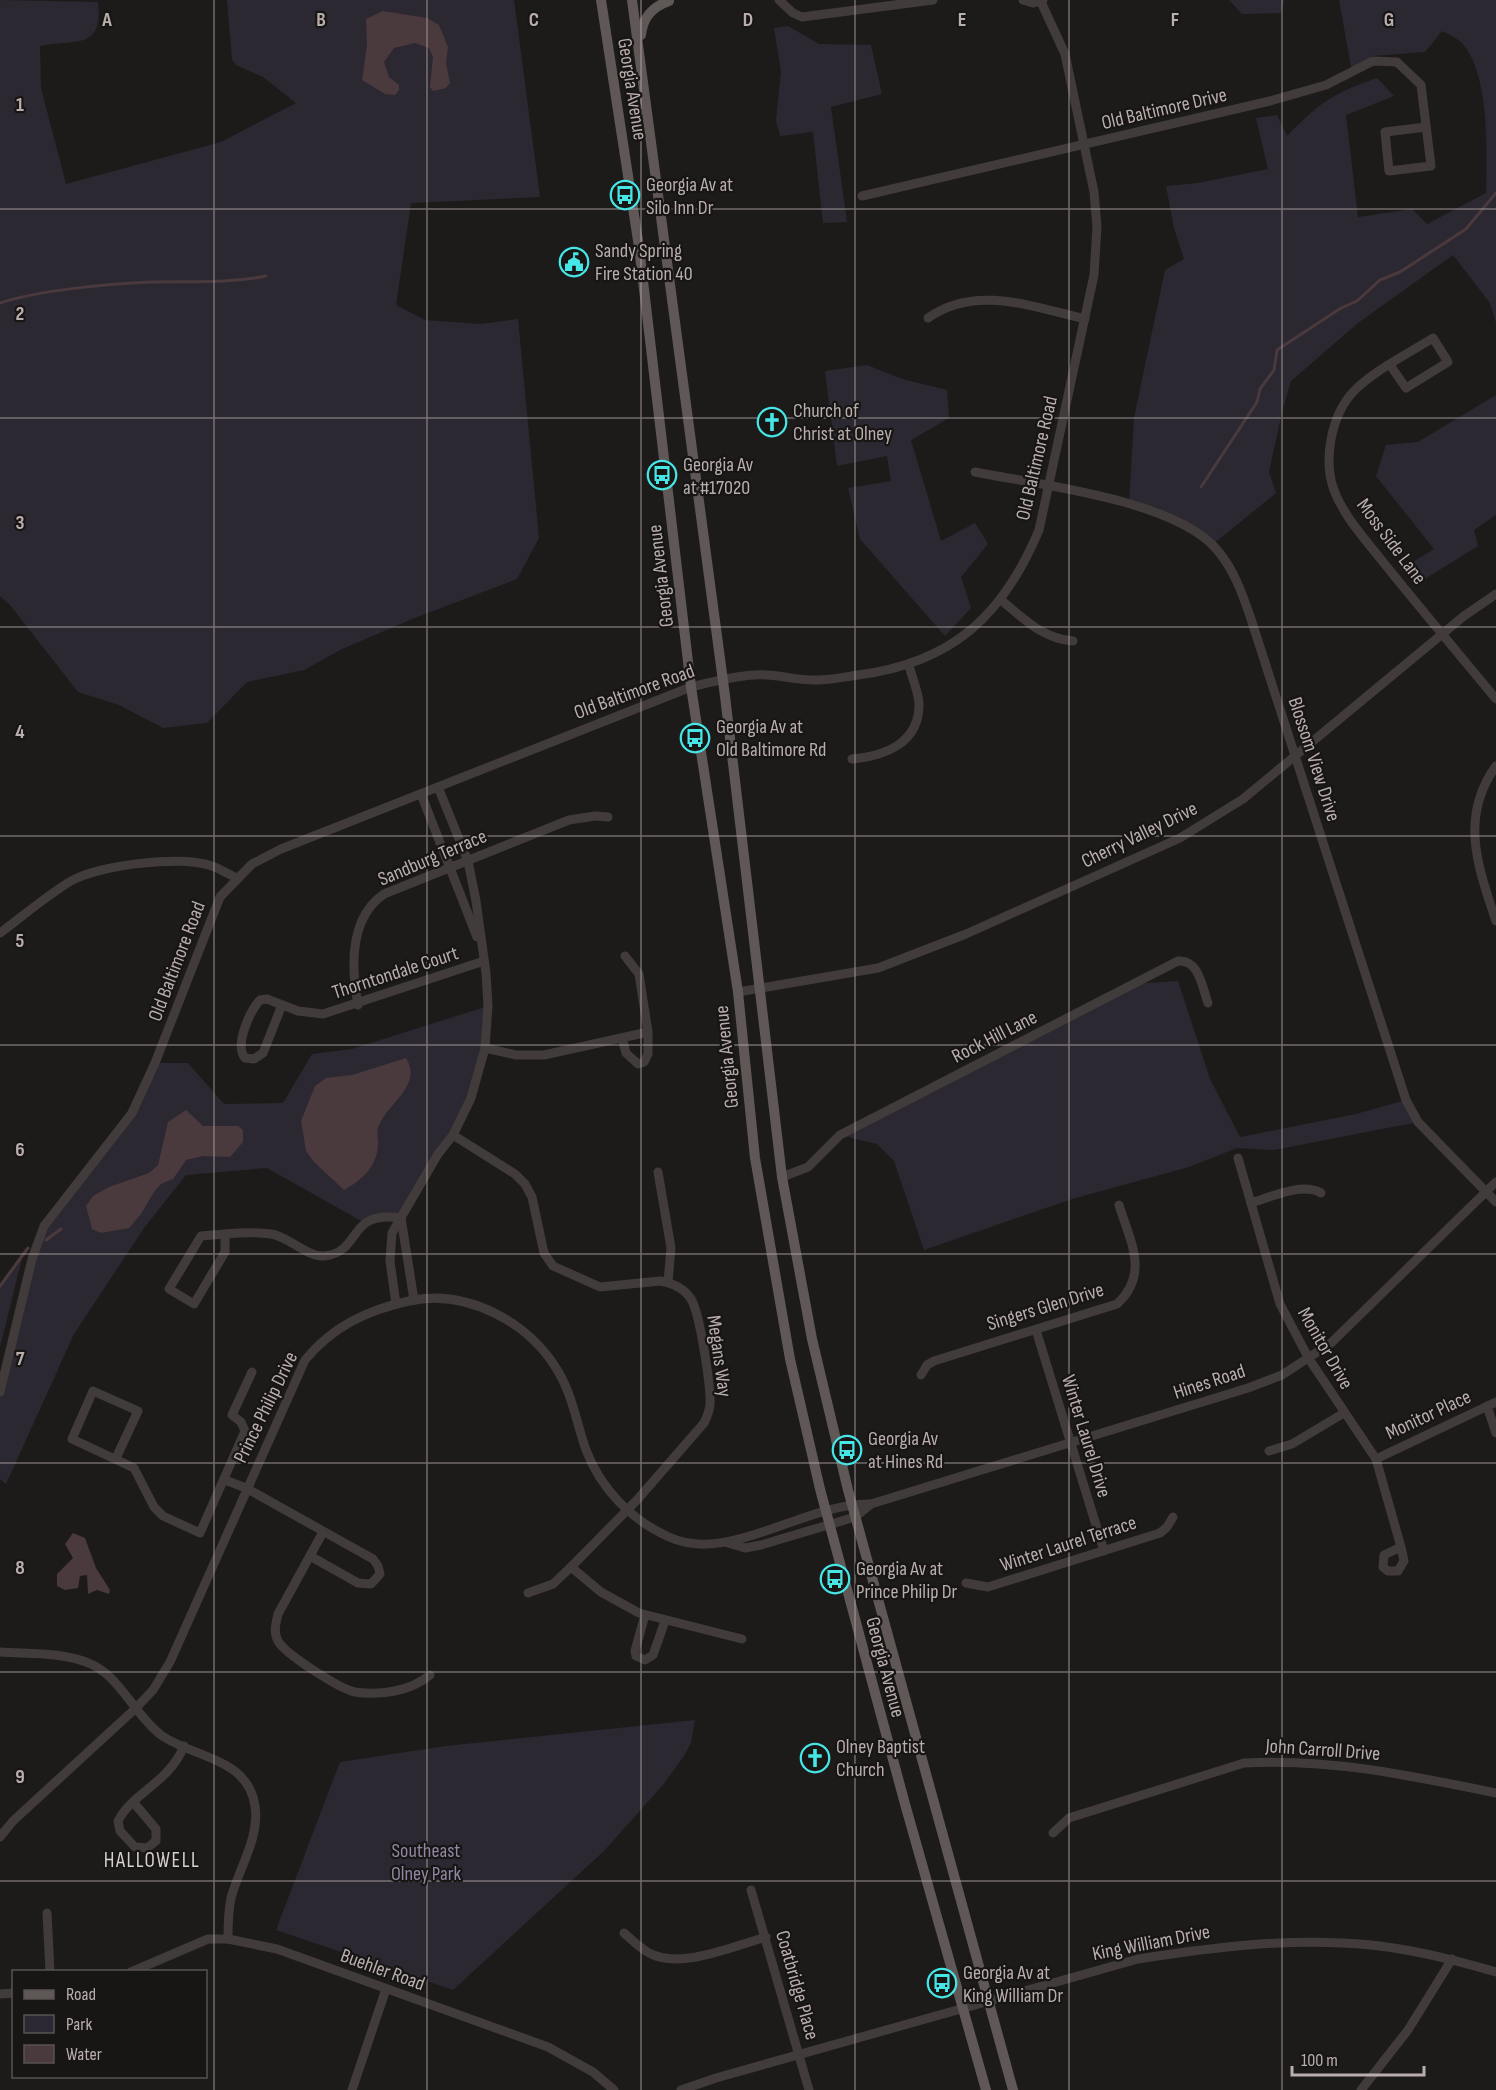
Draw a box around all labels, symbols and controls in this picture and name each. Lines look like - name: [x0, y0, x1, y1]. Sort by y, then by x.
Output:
- text: A: [101, 8, 112, 32]
- text: B: [316, 8, 326, 32]
- text: C: [529, 8, 539, 32]
- text: D: [743, 8, 753, 32]
- text: E: [958, 8, 966, 32]
- text: F: [1171, 8, 1179, 32]
- text: G: [1384, 8, 1394, 32]
- street label: Georgia Avenue: [612, 36, 652, 142]
- street label: Old Baltimore Drive: [1099, 83, 1229, 135]
- text: 1: [16, 93, 24, 117]
- place label: Georgia Av at Silo Inn Dr: [646, 173, 733, 220]
- bus stop icon: Georgia Av at Silo Inn Dr: [609, 179, 641, 211]
- place label: Sandy Spring Fire Station 40: [595, 239, 693, 286]
- public building icon: Sandy Spring Fire Station 40: [558, 246, 590, 278]
- text: 2: [16, 302, 24, 326]
- street label: Old Baltimore Road: [1011, 394, 1063, 523]
- place label: Church of Christ at Olney: [793, 399, 892, 446]
- church icon: Church of Christ at Olney: [756, 406, 788, 438]
- place label: Georgia Av at #17020: [683, 453, 753, 500]
- bus stop icon: Georgia Av at #17020: [646, 459, 678, 491]
- street label: Moss Side Lane: [1351, 494, 1431, 589]
- text: 3: [16, 511, 25, 535]
- street label: Georgia Avenue: [643, 523, 679, 628]
- street label: Old Baltimore Road: [571, 659, 698, 725]
- street label: Blossom View Drive: [1283, 694, 1345, 825]
- place label: Georgia Av at Old Baltimore Rd: [716, 715, 826, 762]
- text: 4: [15, 720, 25, 744]
- bus stop icon: Georgia Av at Old Baltimore Rd: [679, 722, 711, 754]
- street label: Cherry Valley Drive: [1078, 796, 1201, 873]
- street label: Sandburg Terrace: [374, 824, 490, 892]
- street label: Old Baltimore Road: [143, 898, 211, 1025]
- text: 5: [16, 929, 25, 953]
- street label: Thorntondale Court: [329, 941, 461, 1005]
- street label: Georgia Avenue: [710, 1004, 744, 1109]
- street label: Rock Hill Lane: [948, 1005, 1041, 1069]
- text: 6: [15, 1138, 25, 1162]
- street label: Singers Glen Drive: [984, 1278, 1107, 1336]
- street label: Monitor Drive: [1292, 1303, 1358, 1394]
- street label: Megans Way: [701, 1314, 737, 1399]
- text: 7: [16, 1347, 25, 1371]
- street label: Prince Philip Drive: [229, 1348, 303, 1467]
- street label: Hines Road: [1170, 1359, 1248, 1405]
- street label: Winter Laurel Drive: [1056, 1372, 1116, 1501]
- street label: Monitor Place: [1382, 1385, 1475, 1445]
- place label: Georgia Av at Hines Rd: [868, 1427, 943, 1474]
- bus stop icon: Georgia Av at Hines Rd: [831, 1434, 863, 1466]
- street label: Winter Laurel Terrace: [997, 1511, 1139, 1577]
- text: 8: [15, 1556, 25, 1580]
- place label: Georgia Av at Prince Philip Dr: [856, 1557, 957, 1604]
- bus stop icon: Georgia Av at Prince Philip Dr: [819, 1563, 851, 1595]
- street label: Georgia Avenue: [860, 1614, 910, 1720]
- street label: John Carroll Drive: [1264, 1734, 1381, 1766]
- place label: Olney Baptist Church: [836, 1735, 925, 1782]
- church icon: Olney Baptist Church: [799, 1742, 831, 1774]
- text: 9: [15, 1765, 25, 1789]
- park label: Southeast Olney Park: [391, 1839, 461, 1886]
- district label: HALLOWELL: [104, 1848, 200, 1873]
- street label: King William Drive: [1090, 1920, 1212, 1966]
- street label: Coatbridge Place: [770, 1928, 824, 2043]
- street label: Buehler Road: [337, 1944, 428, 1996]
- place label: Georgia Av at King William Dr: [963, 1961, 1063, 2008]
- bus stop icon: Georgia Av at King William Dr: [926, 1967, 958, 1999]
- legend: [12, 1970, 207, 2078]
- text: Road: [66, 1984, 96, 2005]
- text: Park: [66, 2014, 92, 2035]
- scale bar: [1292, 2039, 1424, 2077]
- text: Water: [66, 2044, 102, 2065]
- text: 100 m: [1301, 2050, 1338, 2071]

